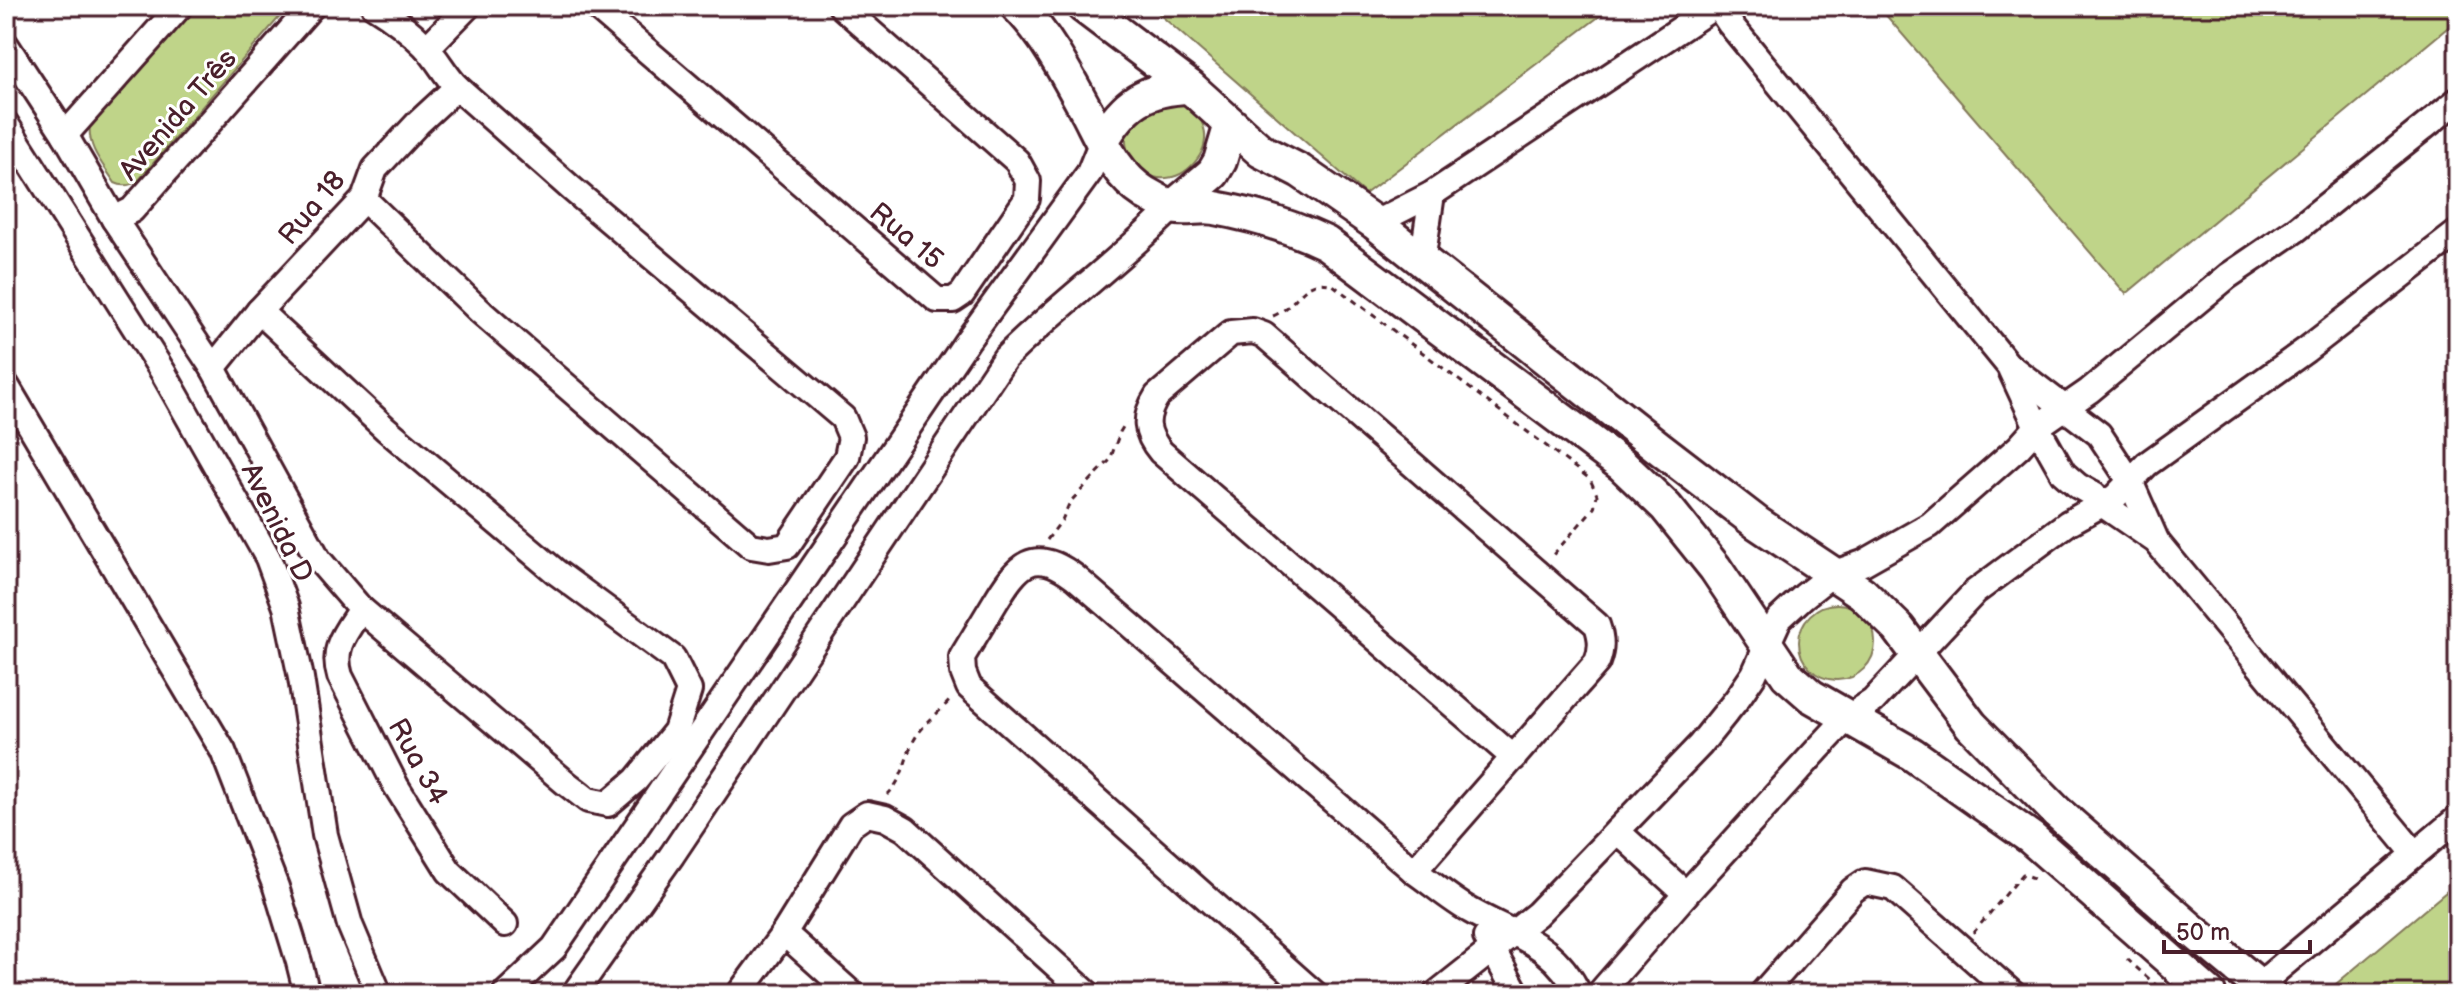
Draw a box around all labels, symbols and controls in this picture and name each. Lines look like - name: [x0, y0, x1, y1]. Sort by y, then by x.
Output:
- street label: Avenida Três: [112, 43, 244, 187]
- street label: Rua 18: [272, 164, 352, 252]
- street label: Rua 15: [863, 196, 950, 276]
- street label: Avenida D: [234, 458, 320, 588]
- street label: Rua 34: [381, 713, 455, 810]
- scale bar: [2164, 904, 2310, 954]
- text: 50 m: [2176, 918, 2230, 947]

